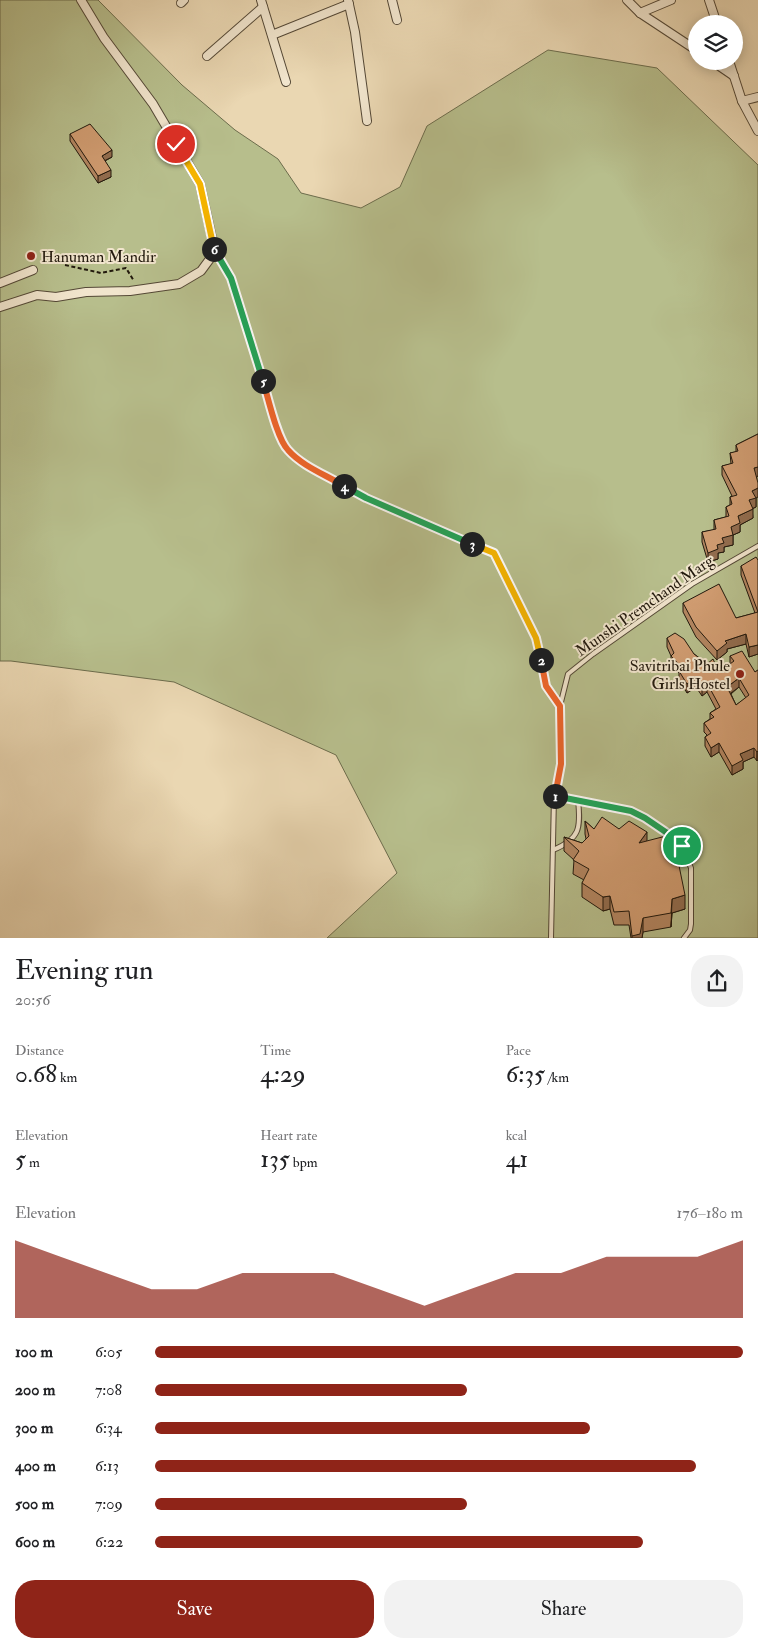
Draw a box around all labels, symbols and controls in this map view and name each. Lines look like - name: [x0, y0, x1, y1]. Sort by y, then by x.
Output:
- map controls: [688, 15, 743, 70]
- button: layers: [688, 15, 743, 70]
- pin: [155, 123, 197, 165]
- icon: check: [162, 130, 190, 158]
- pin: 6: [202, 236, 226, 262]
- text: 6: [211, 241, 218, 258]
- place label: Hanuman Mandir: [41, 247, 156, 267]
- marker: Hanuman Mandir: [25, 250, 37, 262]
- pin: 5: [250, 368, 276, 394]
- text: 5: [260, 373, 267, 390]
- pin: 4: [332, 474, 356, 498]
- text: 4: [341, 478, 348, 495]
- pin: 3: [460, 532, 484, 556]
- text: 3: [470, 536, 475, 553]
- street label: Munshi Premchand Marg: [572, 550, 718, 661]
- pin: 2: [528, 648, 554, 672]
- text: 2: [538, 652, 545, 669]
- place label: Savitribai Phule Girls Hostel: [630, 656, 730, 694]
- marker: Savitribai Phule Girls Hostel: [734, 668, 746, 680]
- pin: 1: [542, 784, 568, 808]
- text: 1: [553, 788, 558, 805]
- pin: [661, 825, 703, 867]
- icon: arrive: [668, 832, 696, 860]
- text: Evening run: [15, 953, 153, 988]
- button: share: [691, 955, 743, 1007]
- text: 20:56: [15, 990, 50, 1010]
- text: Distance: [15, 1042, 64, 1059]
- text: Time: [260, 1042, 291, 1059]
- text: Pace: [506, 1042, 531, 1059]
- text: 0.68: [15, 1059, 57, 1090]
- text: 4:29: [260, 1059, 305, 1090]
- text: 6:35: [506, 1059, 545, 1090]
- text: km: [57, 1069, 77, 1086]
- text: /km: [545, 1069, 569, 1086]
- text: Elevation: [15, 1127, 68, 1144]
- text: Heart rate: [260, 1127, 317, 1144]
- text: kcal: [506, 1127, 527, 1144]
- text: 5: [15, 1144, 26, 1175]
- text: 135: [260, 1144, 290, 1175]
- text: 41: [506, 1144, 528, 1175]
- text: m: [26, 1154, 40, 1171]
- text: bpm: [290, 1154, 318, 1171]
- text: Elevation: [15, 1203, 76, 1223]
- text: 176–180 m: [677, 1203, 743, 1223]
- text: 100 m: [15, 1342, 53, 1362]
- text: 6:05: [95, 1342, 122, 1362]
- text: 200 m: [15, 1380, 55, 1400]
- text: 7:08: [95, 1380, 122, 1400]
- text: 300 m: [15, 1418, 53, 1438]
- text: 6:34: [95, 1418, 122, 1438]
- text: 400 m: [15, 1456, 56, 1476]
- text: 6:13: [95, 1456, 119, 1476]
- text: 500 m: [15, 1494, 54, 1514]
- text: 7:09: [95, 1494, 123, 1514]
- text: 600 m: [15, 1532, 55, 1552]
- text: 6:22: [95, 1532, 123, 1552]
- button: Save: [15, 1580, 374, 1638]
- button: Share: [384, 1580, 743, 1638]

